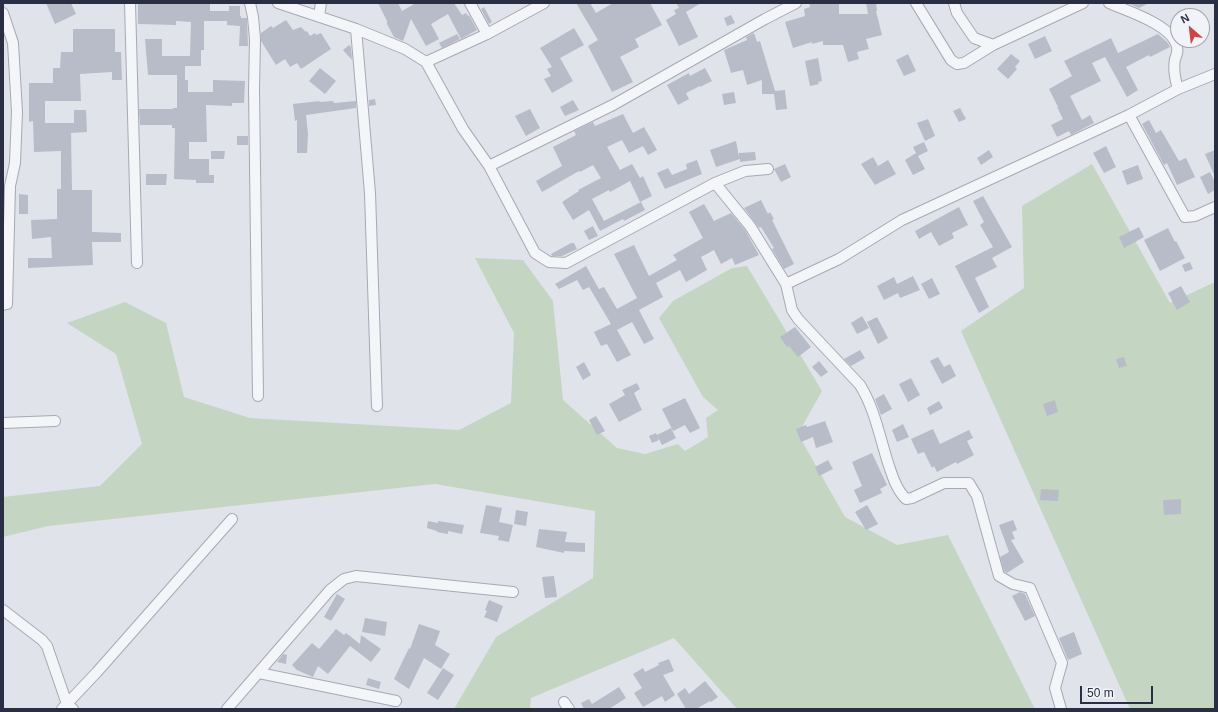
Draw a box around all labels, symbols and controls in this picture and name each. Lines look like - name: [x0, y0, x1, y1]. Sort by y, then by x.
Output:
- north arrow: [1170, 8, 1210, 48]
- text: N: [1179, 11, 1191, 25]
- scale bar: [1082, 678, 1155, 704]
- text: 50 m: [1087, 686, 1114, 700]

